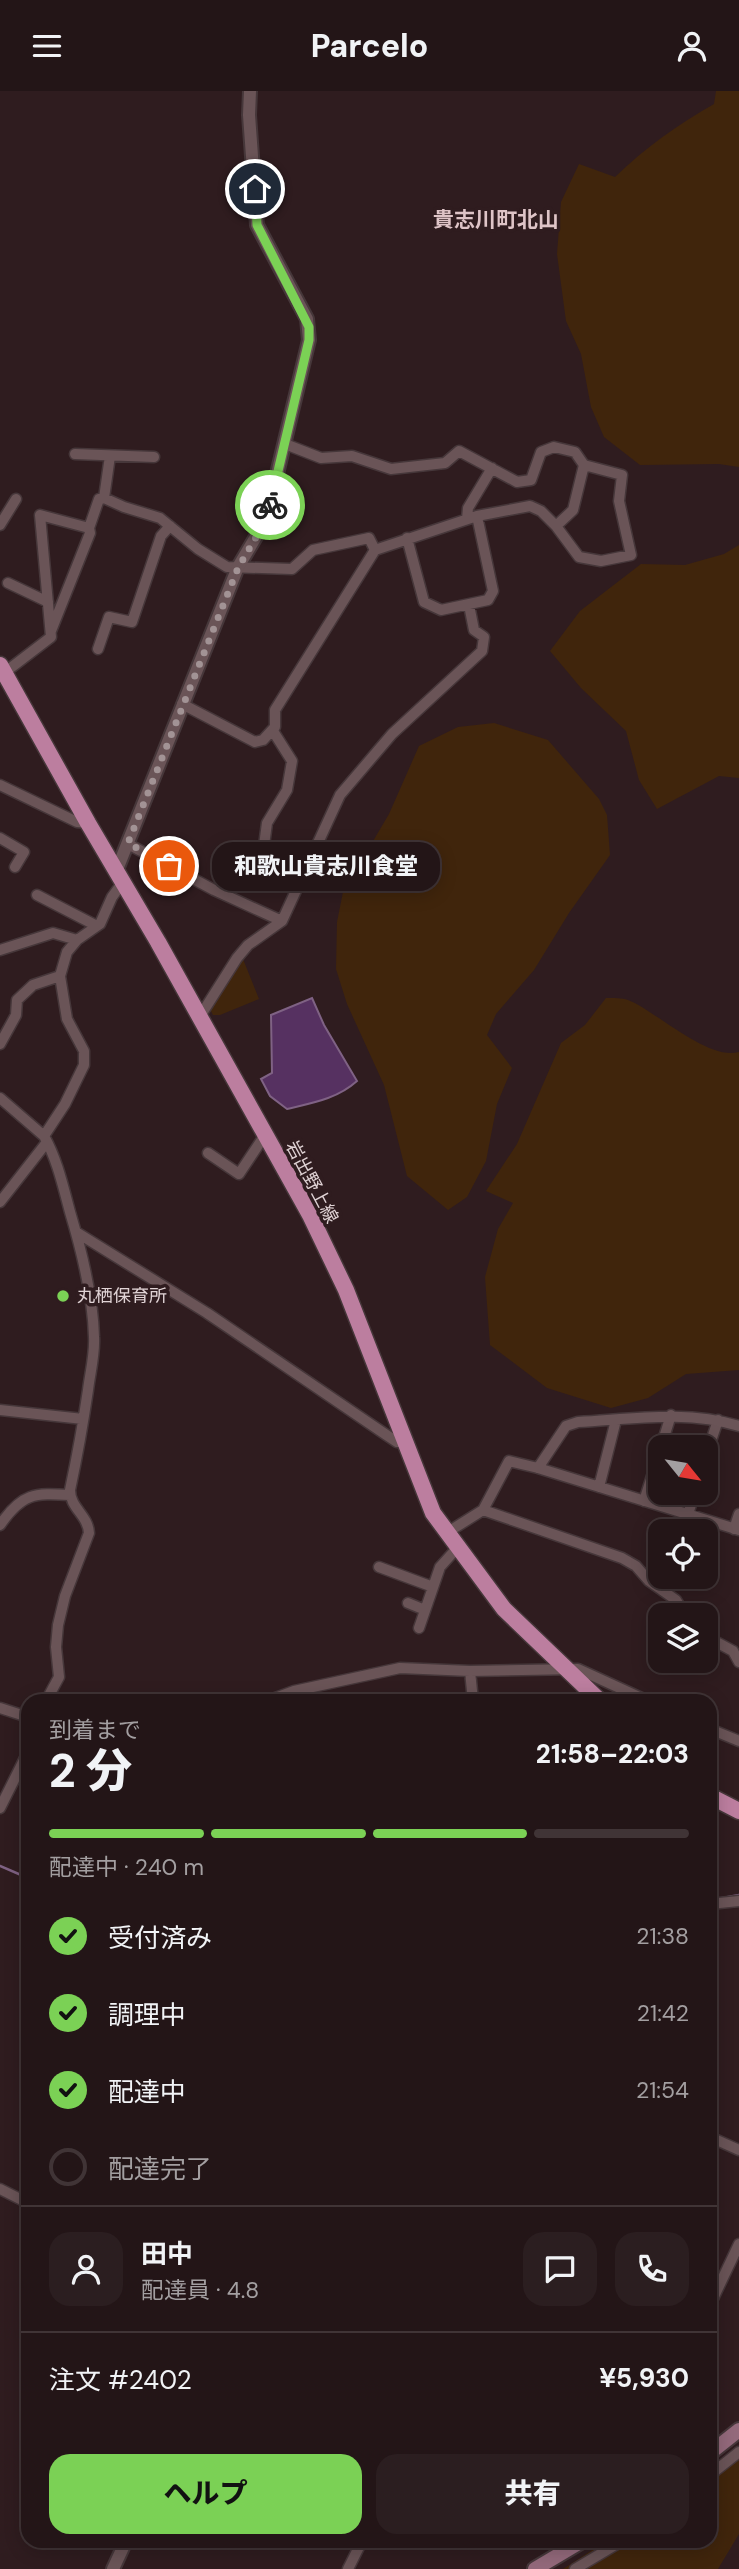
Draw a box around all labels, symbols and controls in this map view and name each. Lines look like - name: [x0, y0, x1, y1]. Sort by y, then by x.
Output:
- text: Parcelo: [311, 25, 428, 67]
- icon: menu: [28, 27, 66, 65]
- icon: person: [673, 27, 711, 65]
- pin: [225, 159, 285, 219]
- icon: home: [236, 170, 274, 208]
- district label: 貴志川町北山: [433, 206, 559, 234]
- courier: [235, 470, 305, 540]
- icon: bike: [251, 486, 289, 524]
- pin: [139, 836, 199, 896]
- callout: 和歌山貴志川食堂: [211, 841, 438, 891]
- icon: bag: [150, 847, 188, 885]
- text: 和歌山貴志川食堂: [234, 851, 418, 881]
- street label: 岩出野上線: [280, 1137, 344, 1227]
- place label: 丸栖保育所: [77, 1284, 167, 1308]
- marker: 丸栖保育所: [55, 1288, 71, 1304]
- north arrow: [648, 1435, 718, 1505]
- map controls: [648, 1435, 718, 1673]
- button: locate: [648, 1519, 718, 1589]
- button: layers: [648, 1603, 718, 1673]
- text: 到着まで: [49, 1715, 141, 1745]
- text: 21:58–22:03: [536, 1737, 689, 1771]
- text: 2 分: [49, 1741, 132, 1801]
- text: 配達中 · 240 m: [49, 1852, 204, 1882]
- icon: check: [49, 1917, 87, 1955]
- text: 受付済み: [108, 1921, 212, 1955]
- text: 21:38: [636, 1921, 689, 1951]
- icon: check: [49, 1994, 87, 2032]
- text: 調理中: [108, 1998, 186, 2032]
- text: 21:42: [637, 1998, 689, 2028]
- icon: check: [49, 2071, 87, 2109]
- text: 配達中: [108, 2075, 186, 2109]
- text: 21:54: [636, 2075, 689, 2105]
- text: 配達完了: [108, 2152, 212, 2186]
- button: person: [49, 2232, 123, 2306]
- button: chat: [523, 2232, 597, 2306]
- button: phone: [615, 2232, 689, 2306]
- text: 田中: [141, 2237, 193, 2271]
- text: 配達員 · 4.8: [141, 2275, 259, 2305]
- text: ¥5,930: [599, 2361, 689, 2395]
- text: 注文 #2402: [49, 2363, 192, 2397]
- button: ヘルプ: [49, 2454, 362, 2534]
- button: 共有: [376, 2454, 689, 2534]

